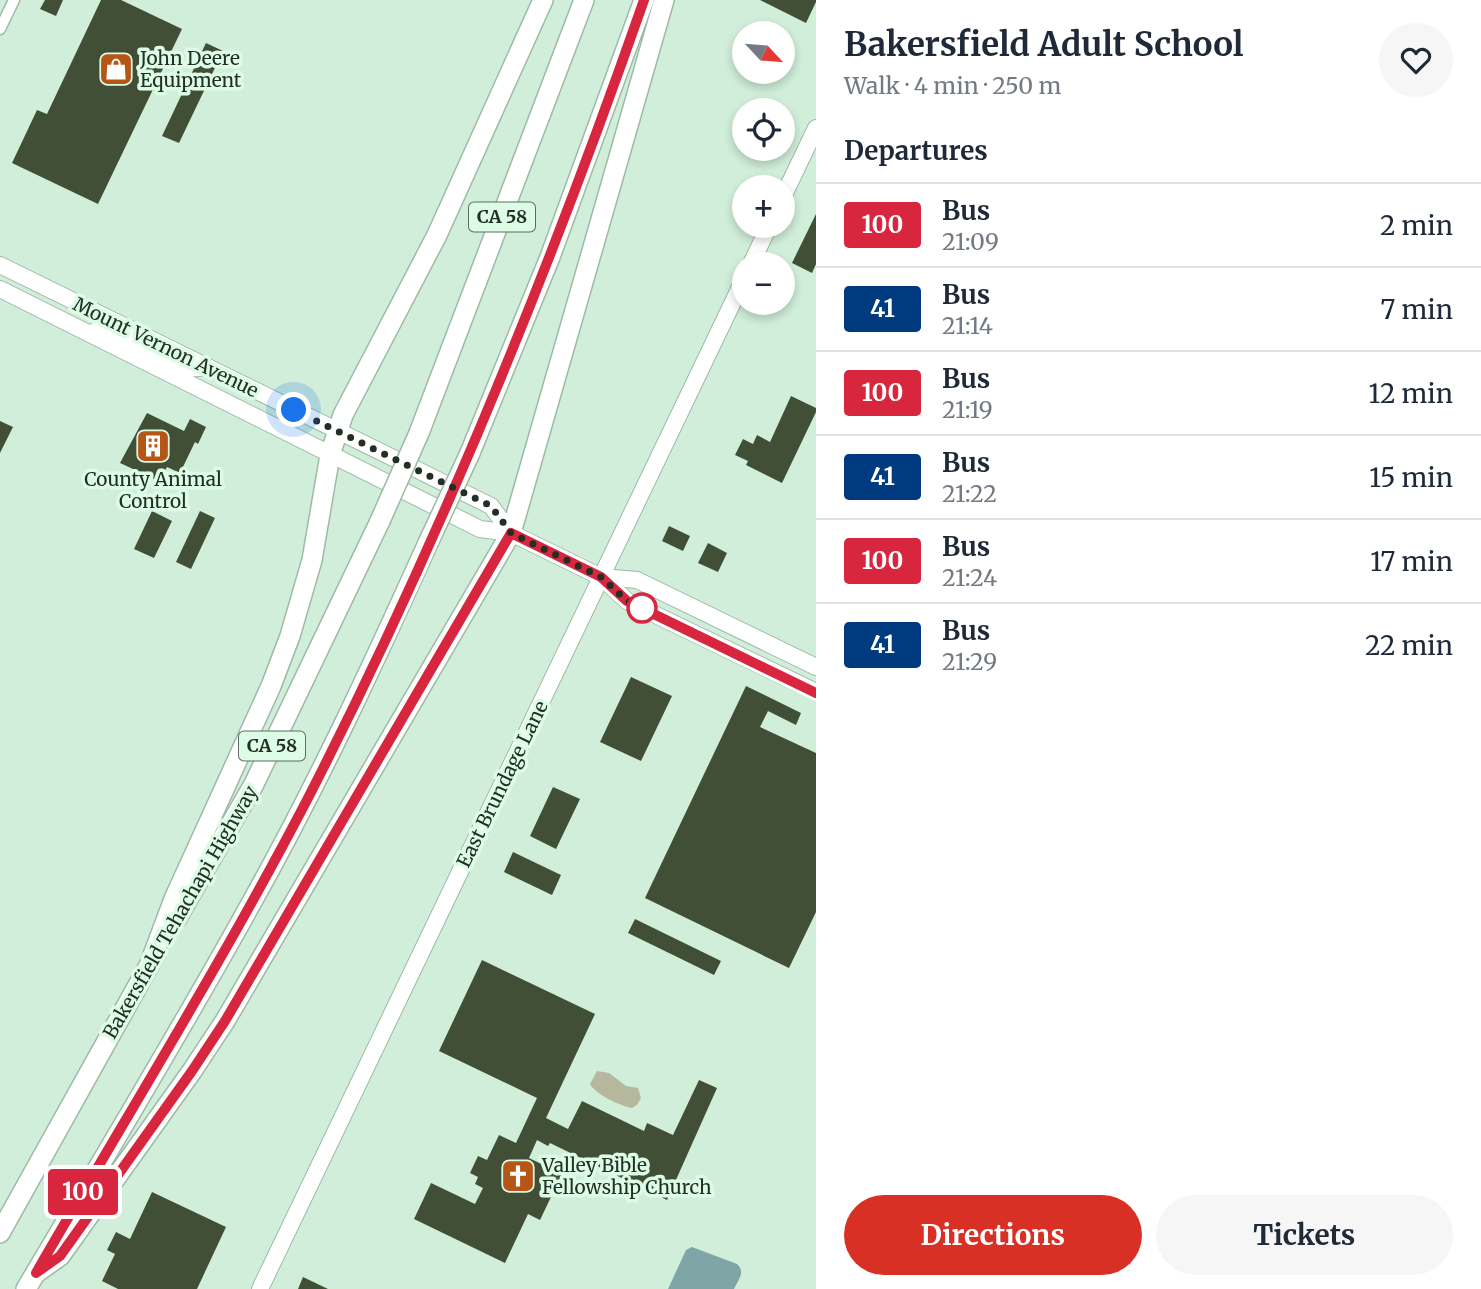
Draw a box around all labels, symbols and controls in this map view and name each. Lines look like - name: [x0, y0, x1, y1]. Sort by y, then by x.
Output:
- north arrow: [732, 21, 794, 84]
- map controls: [732, 21, 795, 315]
- button: heart: [1379, 23, 1453, 97]
- text: Bakersfield Adult School: [844, 24, 1243, 65]
- place label: John Deere Equipment: [139, 46, 242, 92]
- shop icon: John Deere Equipment: [97, 50, 135, 88]
- text: Walk · 4 min · 250 m: [844, 71, 1061, 100]
- button: locate: [732, 98, 795, 161]
- text: Departures: [844, 134, 988, 167]
- button: +: [732, 175, 795, 238]
- text: Bus: [942, 194, 990, 227]
- road number: CA 58: [469, 202, 535, 232]
- text: 100: [861, 209, 904, 240]
- text: 2 min: [1380, 209, 1453, 242]
- text: 21:09: [942, 227, 999, 256]
- button: −: [732, 252, 795, 315]
- text: Bus: [942, 278, 990, 311]
- street label: Mount Vernon Avenue: [69, 292, 263, 402]
- text: 41: [870, 293, 895, 324]
- text: 7 min: [1381, 293, 1453, 326]
- text: 21:14: [942, 311, 993, 340]
- text: Bus: [942, 362, 990, 395]
- text: 100: [861, 377, 904, 408]
- text: 12 min: [1369, 377, 1453, 410]
- your location: [276, 392, 311, 427]
- text: 21:19: [942, 395, 993, 424]
- building icon: County Animal Control: [134, 427, 172, 465]
- text: Bus: [942, 446, 990, 479]
- text: 41: [870, 461, 895, 492]
- text: 15 min: [1369, 461, 1453, 494]
- place label: County Animal Control: [84, 467, 222, 513]
- text: 21:22: [942, 479, 997, 508]
- text: Bus: [942, 530, 990, 563]
- text: 100: [861, 545, 904, 576]
- text: 17 min: [1370, 545, 1453, 578]
- text: 21:24: [942, 563, 997, 592]
- unlabelled marker: [627, 593, 657, 623]
- text: Bus: [942, 614, 990, 647]
- text: 41: [870, 629, 895, 660]
- text: 22 min: [1365, 629, 1453, 662]
- text: 21:29: [942, 647, 997, 676]
- street label: East Brundage Lane: [451, 697, 553, 871]
- road number: CA 58: [239, 732, 305, 760]
- street label: Bakersfield Tehachapi Highway: [98, 781, 262, 1043]
- place label: Valley Bible Fellowship Church: [541, 1153, 712, 1199]
- church icon: Valley Bible Fellowship Church: [499, 1157, 537, 1195]
- line badge: 100: [43, 1169, 123, 1215]
- text: 100: [62, 1176, 104, 1207]
- button: Directions: [844, 1195, 1142, 1275]
- button: Tickets: [1156, 1195, 1453, 1275]

